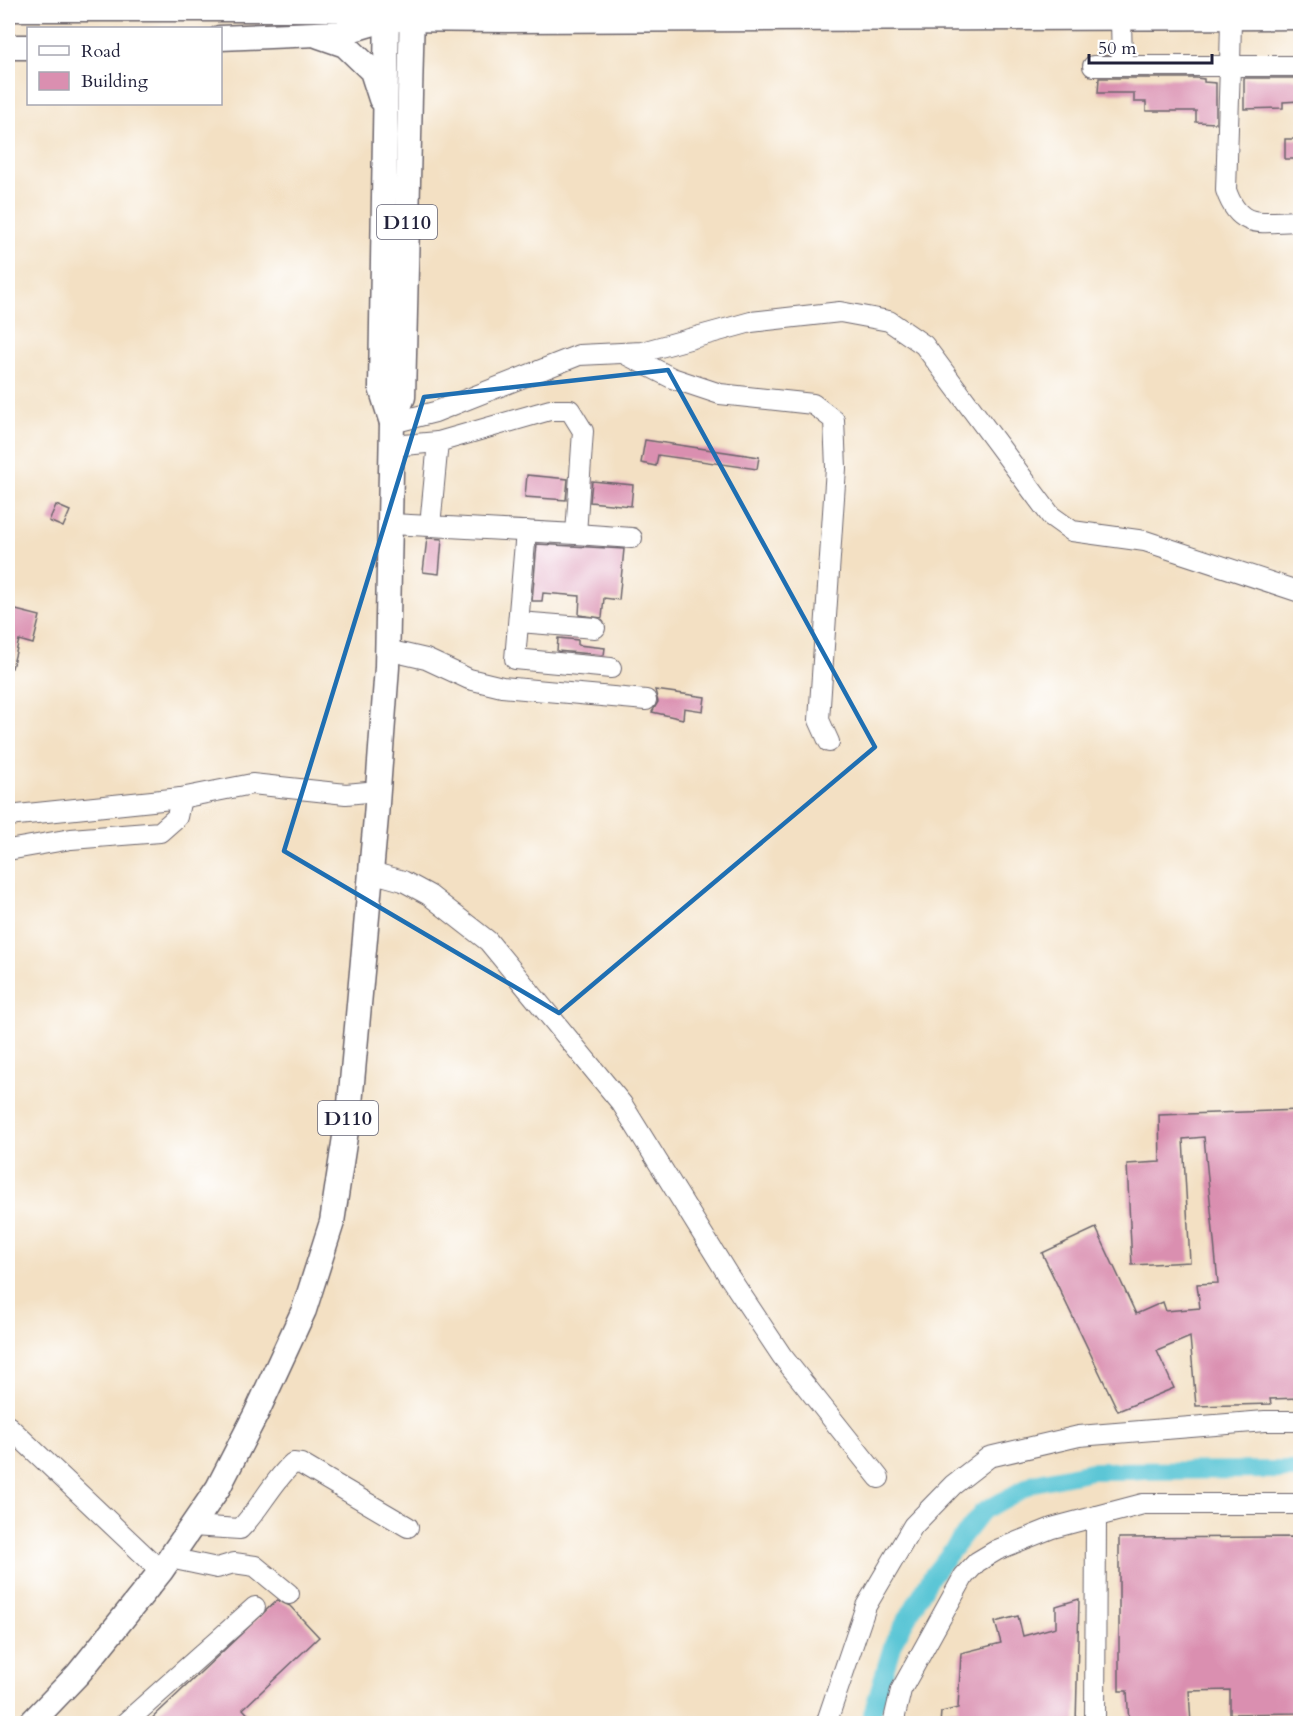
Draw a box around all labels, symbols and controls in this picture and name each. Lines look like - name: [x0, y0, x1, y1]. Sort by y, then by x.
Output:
- legend: [27, 27, 222, 105]
- scale bar: [1089, 27, 1212, 65]
- text: 50 m: [1098, 36, 1137, 61]
- text: Road: [81, 39, 121, 64]
- text: Building: [81, 69, 149, 94]
- road number: D110: [377, 205, 437, 239]
- road number: D110: [318, 1101, 378, 1135]

